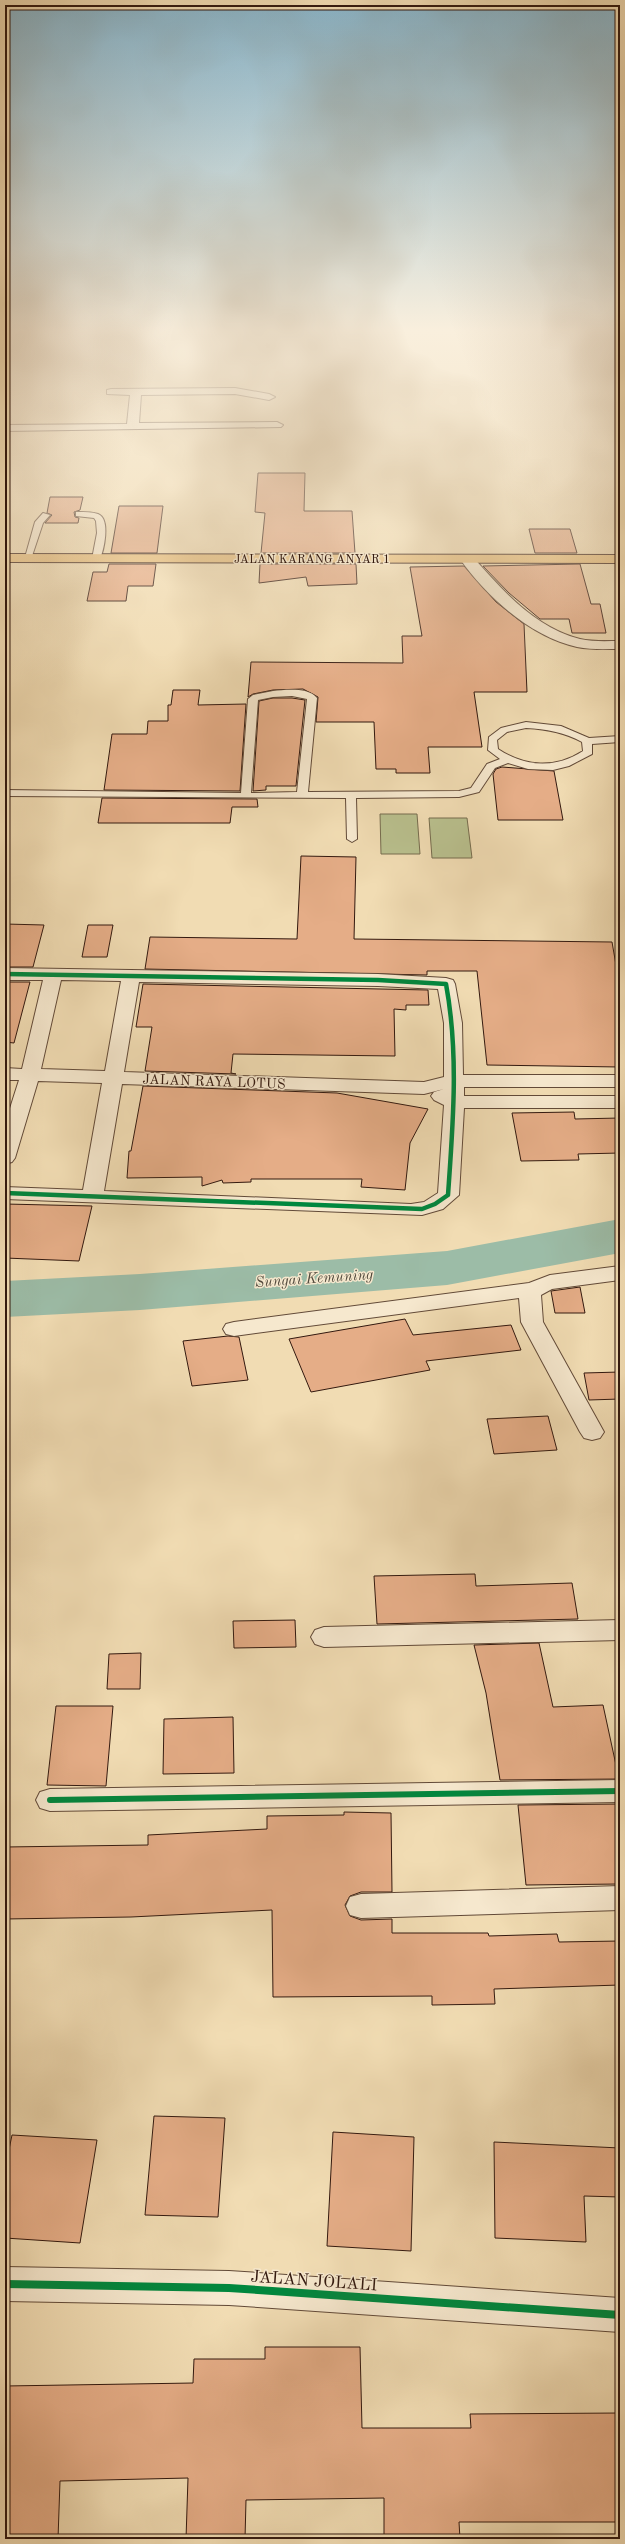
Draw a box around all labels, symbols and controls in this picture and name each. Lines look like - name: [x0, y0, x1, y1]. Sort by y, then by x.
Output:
- street label: JALAN KARANG ANYAR 1: [234, 554, 390, 566]
- street label: JALAN RAYA LOTUS: [142, 1073, 286, 1091]
- water label: Sungai Kemuning: [254, 1268, 374, 1291]
- street label: JALAN JOLALI: [250, 2269, 378, 2294]

